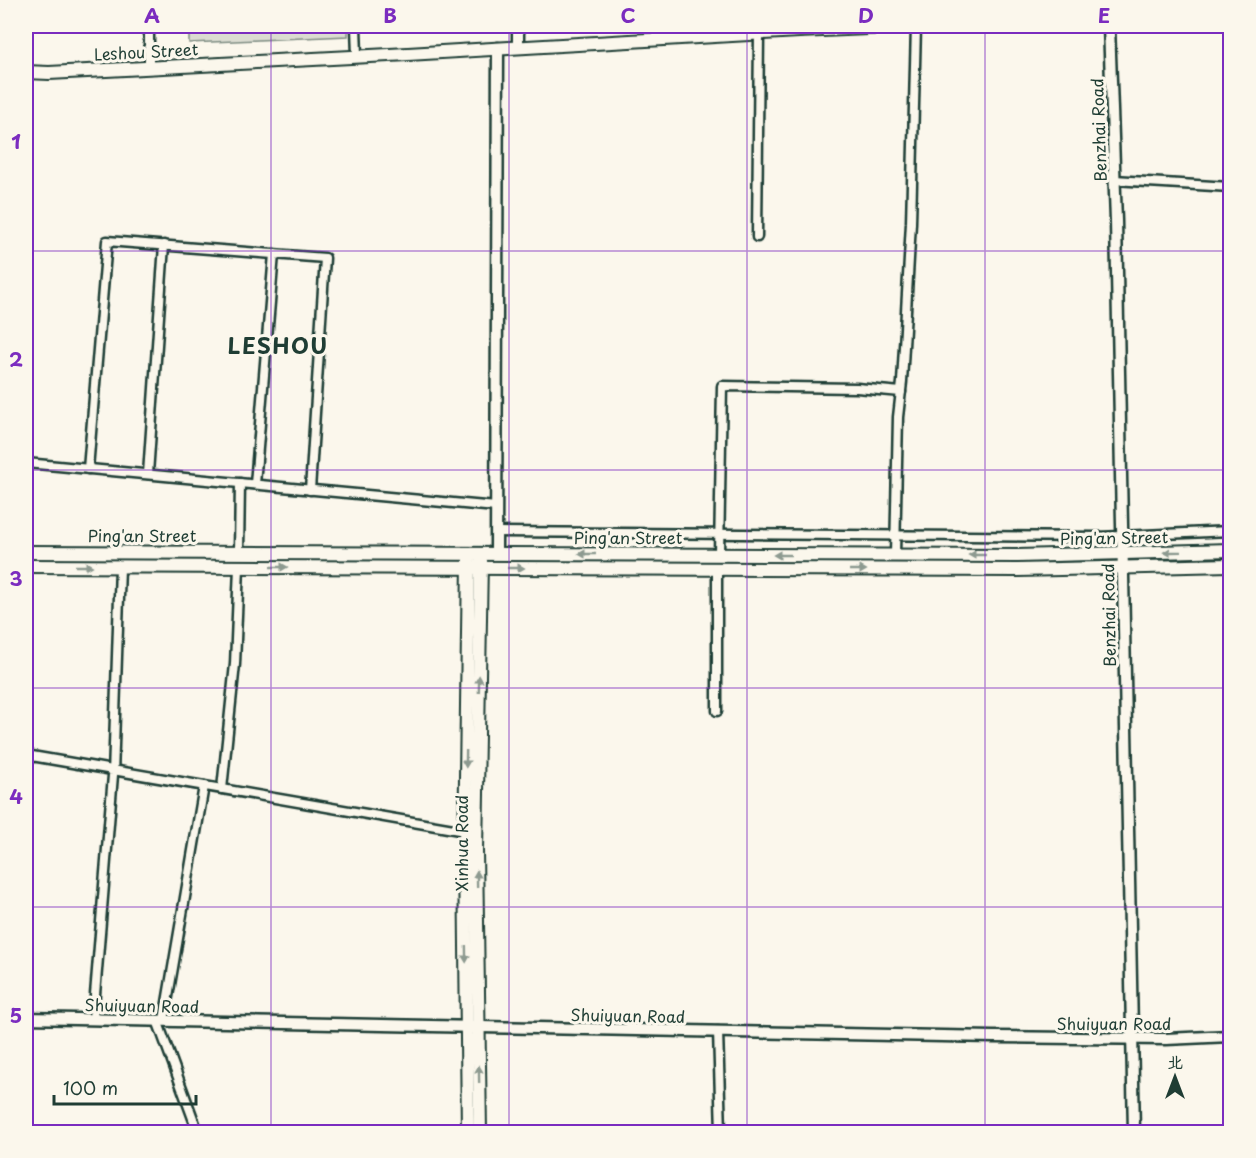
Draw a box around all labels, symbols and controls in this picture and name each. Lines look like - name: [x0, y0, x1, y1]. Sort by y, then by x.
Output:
- text: A: [144, 0, 160, 30]
- text: B: [383, 0, 397, 30]
- text: C: [620, 0, 636, 30]
- text: D: [858, 0, 874, 30]
- text: E: [1098, 0, 1110, 30]
- street label: Leshou Street: [93, 36, 199, 66]
- street label: Benzhai Road: [1084, 78, 1112, 182]
- text: 1: [11, 126, 21, 156]
- district label: LESHOU: [228, 328, 328, 361]
- text: 2: [9, 344, 23, 374]
- street label: Ping'an Street: [88, 523, 197, 547]
- street label: Ping'an Street: [1060, 524, 1169, 550]
- street label: Ping'an Street: [574, 525, 683, 549]
- one-way arrow: [1163, 548, 1182, 557]
- one-way arrow: [578, 549, 597, 559]
- one-way arrow: [773, 550, 792, 559]
- one-way arrow: [968, 550, 987, 560]
- one-way arrow: [74, 561, 93, 571]
- one-way arrow: [269, 562, 288, 572]
- text: 3: [9, 563, 23, 593]
- one-way arrow: [506, 563, 525, 573]
- street label: Benzhai Road: [1095, 563, 1121, 667]
- one-way arrow: [848, 565, 867, 574]
- one-way arrow: [474, 675, 484, 694]
- one-way arrow: [462, 749, 471, 768]
- text: 4: [9, 781, 23, 811]
- street label: Xinhua Road: [449, 795, 473, 891]
- one-way arrow: [472, 870, 482, 889]
- one-way arrow: [461, 944, 471, 963]
- street label: Shuiyuan Road: [85, 992, 199, 1018]
- text: 5: [10, 1000, 22, 1030]
- street label: Shuiyuan Road: [571, 1002, 685, 1028]
- street label: Shuiyuan Road: [1057, 1011, 1171, 1035]
- north arrow: [1145, 1047, 1205, 1107]
- text: 北: [1167, 1049, 1183, 1073]
- one-way arrow: [474, 1065, 484, 1084]
- scale bar: [54, 1068, 196, 1106]
- text: 100 m: [63, 1074, 118, 1101]

